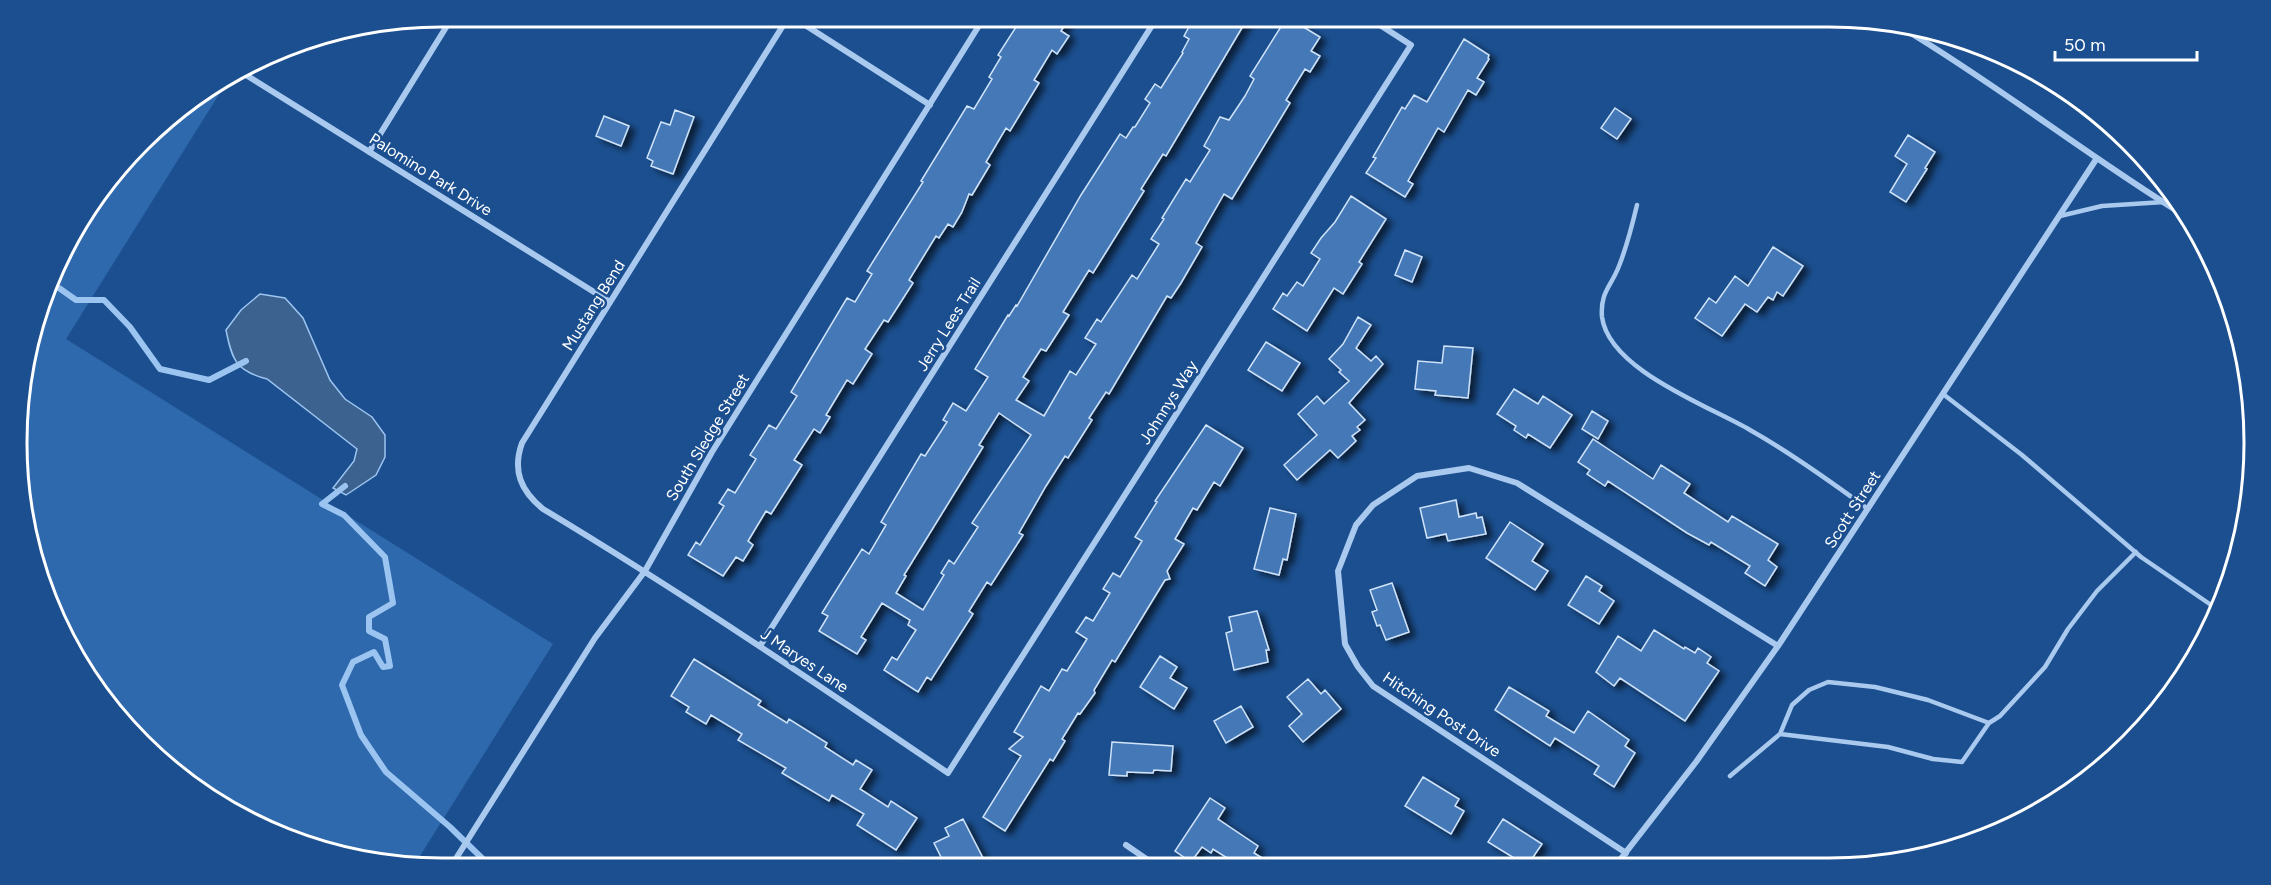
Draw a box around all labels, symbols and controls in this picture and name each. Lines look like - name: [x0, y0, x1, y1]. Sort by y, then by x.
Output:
- scale bar: [2055, 24, 2198, 62]
- text: 50 m: [2064, 34, 2106, 56]
- street label: Palomino Park Drive: [366, 129, 496, 220]
- street label: Mustang Bend: [558, 256, 629, 354]
- street label: Jerry Lees Trail: [912, 274, 985, 374]
- street label: Johnnys Way: [1135, 356, 1202, 448]
- street label: South Sledge Street: [662, 370, 753, 504]
- street label: Scott Street: [1820, 467, 1885, 552]
- street label: J Maryes Lane: [757, 624, 852, 697]
- street label: Hitching Post Drive: [1379, 668, 1505, 761]

